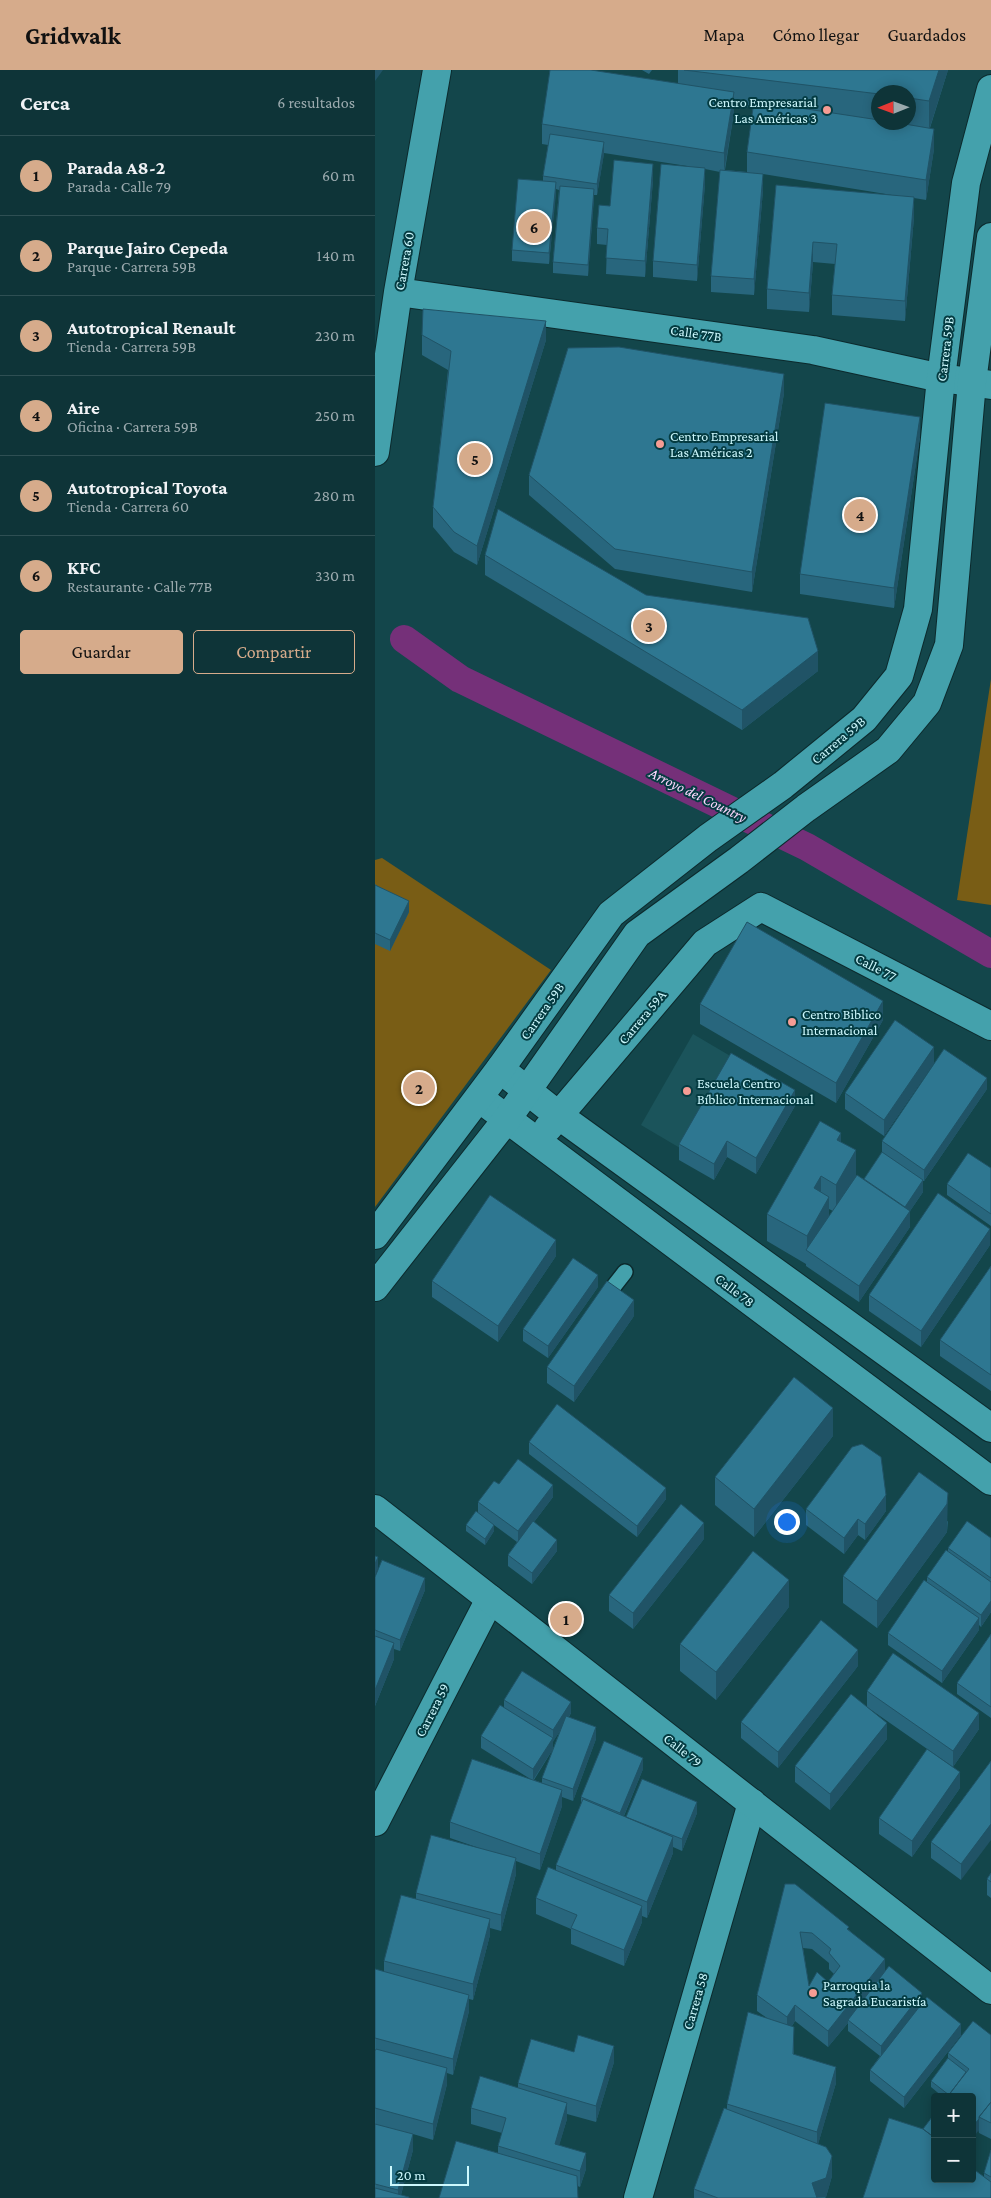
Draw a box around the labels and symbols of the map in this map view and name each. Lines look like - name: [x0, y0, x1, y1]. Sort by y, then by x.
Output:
- north arrow: [871, 85, 916, 130]
- place label: Centro Empresarial Las Américas 3: [708, 94, 817, 126]
- marker: Centro Empresarial Las Américas 3: [821, 104, 833, 116]
- pin: 6: [518, 208, 550, 246]
- street label: Carrera 60: [391, 230, 417, 292]
- street label: Carrera 59B: [933, 315, 957, 382]
- street label: Calle 77B: [669, 322, 723, 345]
- place label: Centro Empresarial Las Américas 2: [670, 428, 779, 460]
- marker: Centro Empresarial Las Américas 2: [654, 438, 666, 450]
- pin: 5: [459, 440, 491, 478]
- pin: 4: [844, 496, 876, 534]
- pin: 3: [633, 607, 665, 645]
- street label: Carrera 59B: [808, 713, 868, 767]
- water label: Arroyo del Country: [645, 764, 749, 826]
- street label: Calle 77: [853, 950, 900, 984]
- street label: Carrera 59B: [517, 979, 568, 1042]
- street label: Carrera 59A: [615, 987, 669, 1047]
- place label: Centro Biblico Internacional: [802, 1006, 881, 1038]
- marker: Centro Biblico Internacional: [786, 1016, 798, 1028]
- pin: 2: [403, 1069, 435, 1107]
- place label: Escuela Centro Bíblico Internacional: [697, 1075, 814, 1107]
- marker: Escuela Centro Bíblico Internacional: [681, 1085, 693, 1097]
- street label: Calle 78: [712, 1270, 758, 1310]
- your location: [774, 1509, 800, 1535]
- pin: 1: [550, 1600, 582, 1638]
- street label: Carrera 59: [412, 1681, 452, 1739]
- street label: Calle 79: [661, 1730, 705, 1770]
- street label: Carrera 58: [679, 1971, 711, 2031]
- place label: Parroquia la Sagrada Eucaristía: [823, 1977, 927, 2009]
- marker: Parroquia la Sagrada Eucaristía: [807, 1987, 819, 1999]
- scale bar: [390, 2163, 469, 2186]

